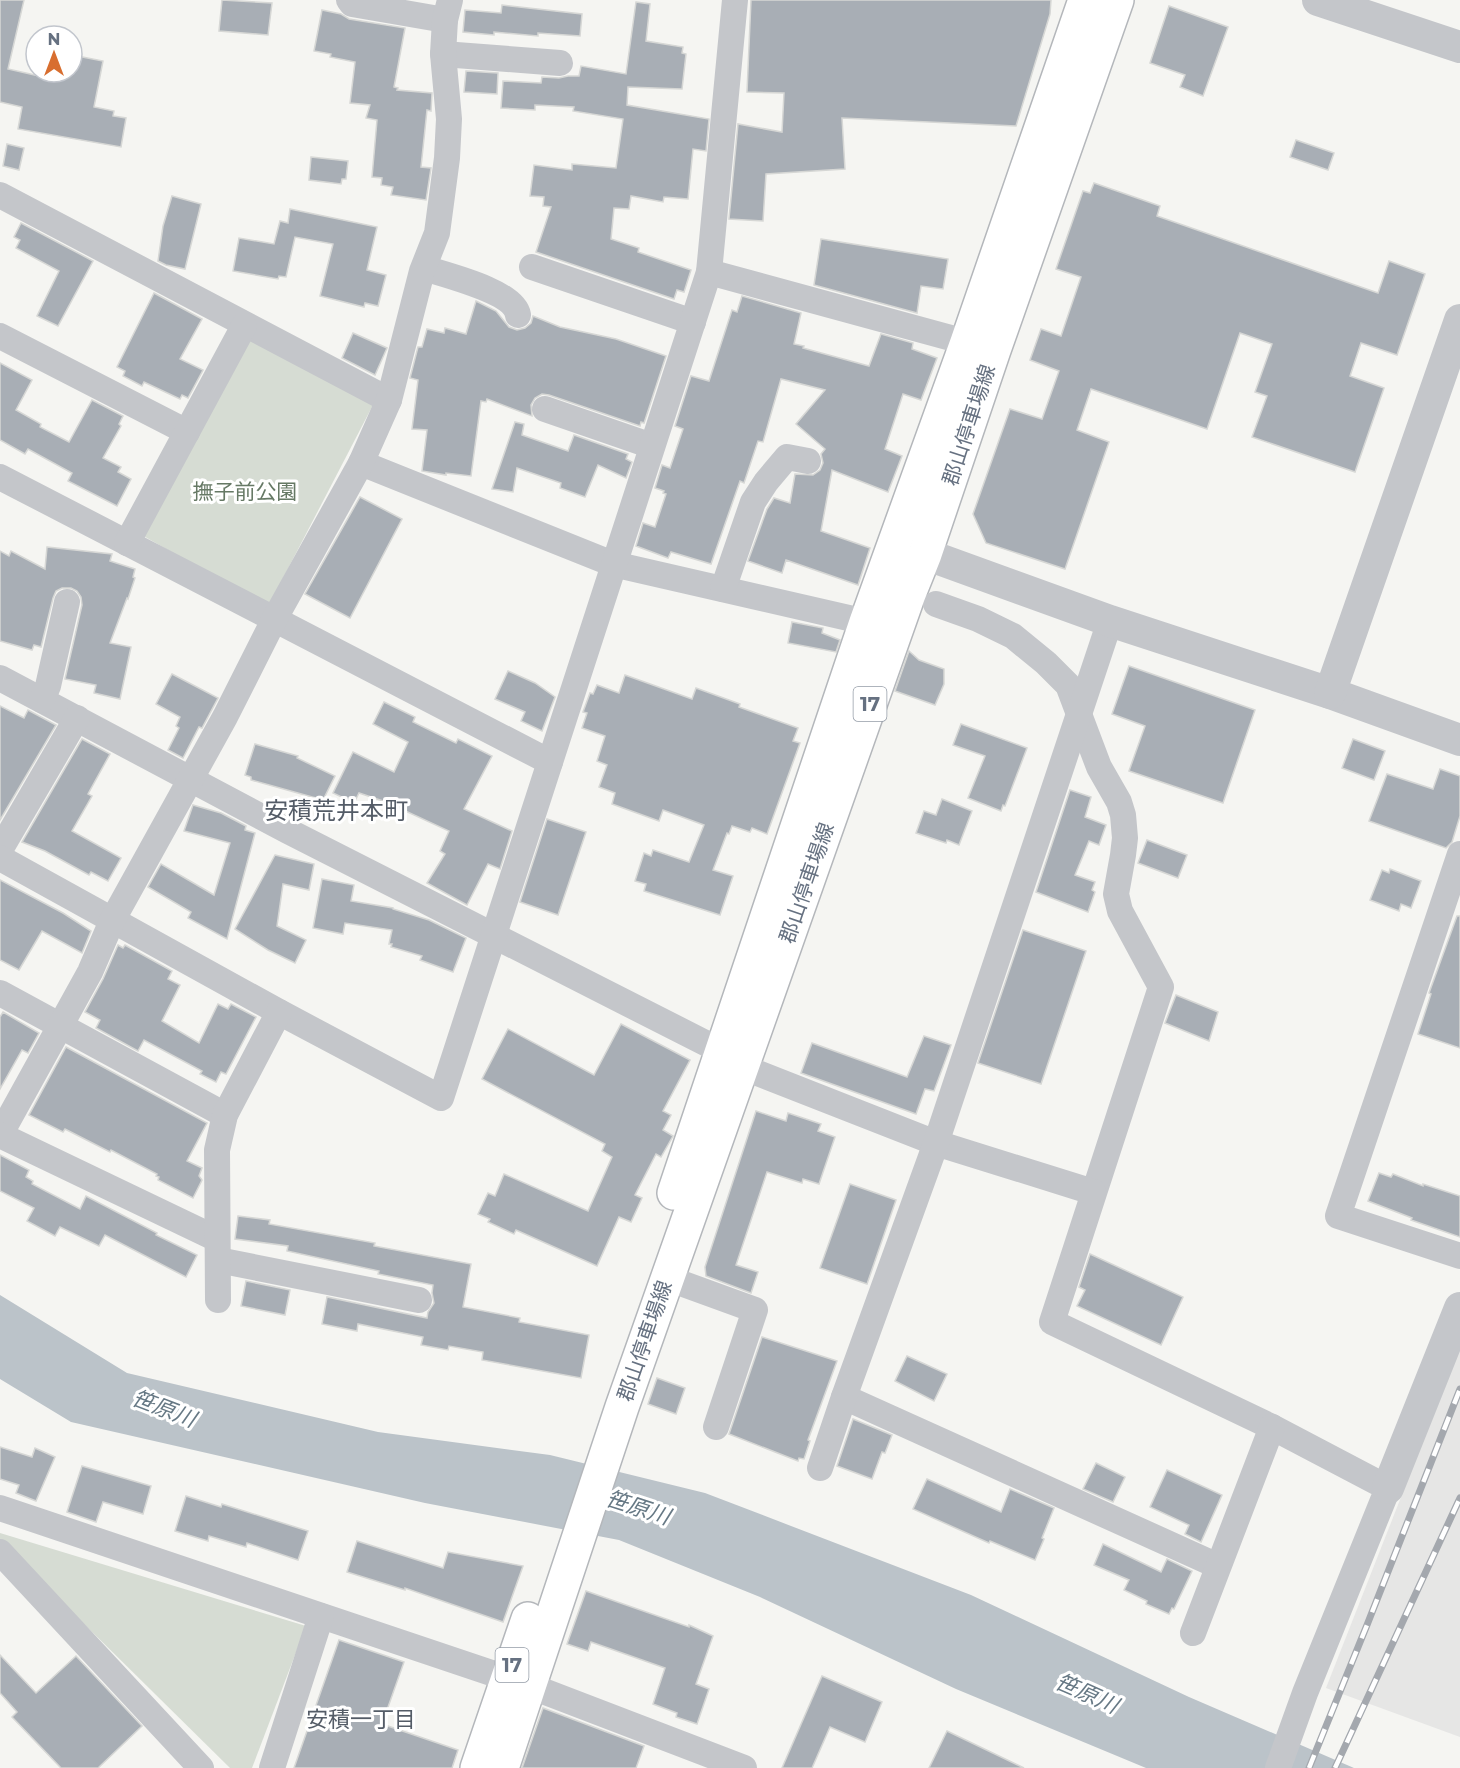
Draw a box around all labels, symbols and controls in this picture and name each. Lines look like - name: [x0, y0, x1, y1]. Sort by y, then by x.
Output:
- north arrow: [24, 24, 84, 84]
- text: N: [48, 30, 60, 49]
- street label: 郡山停車場線: [937, 361, 1000, 489]
- park label: 撫子前公園: [193, 479, 298, 504]
- road number: 17: [854, 687, 886, 721]
- district label: 安積荒井本町: [264, 796, 408, 825]
- street label: 郡山停車場線: [774, 819, 839, 946]
- street label: 郡山停車場線: [612, 1277, 677, 1404]
- water label: 笹原川: [128, 1384, 201, 1434]
- water label: 笹原川: [602, 1484, 675, 1531]
- road number: 17: [496, 1648, 528, 1682]
- water label: 笹原川: [1051, 1668, 1124, 1720]
- district label: 安積一丁目: [306, 1706, 416, 1733]

